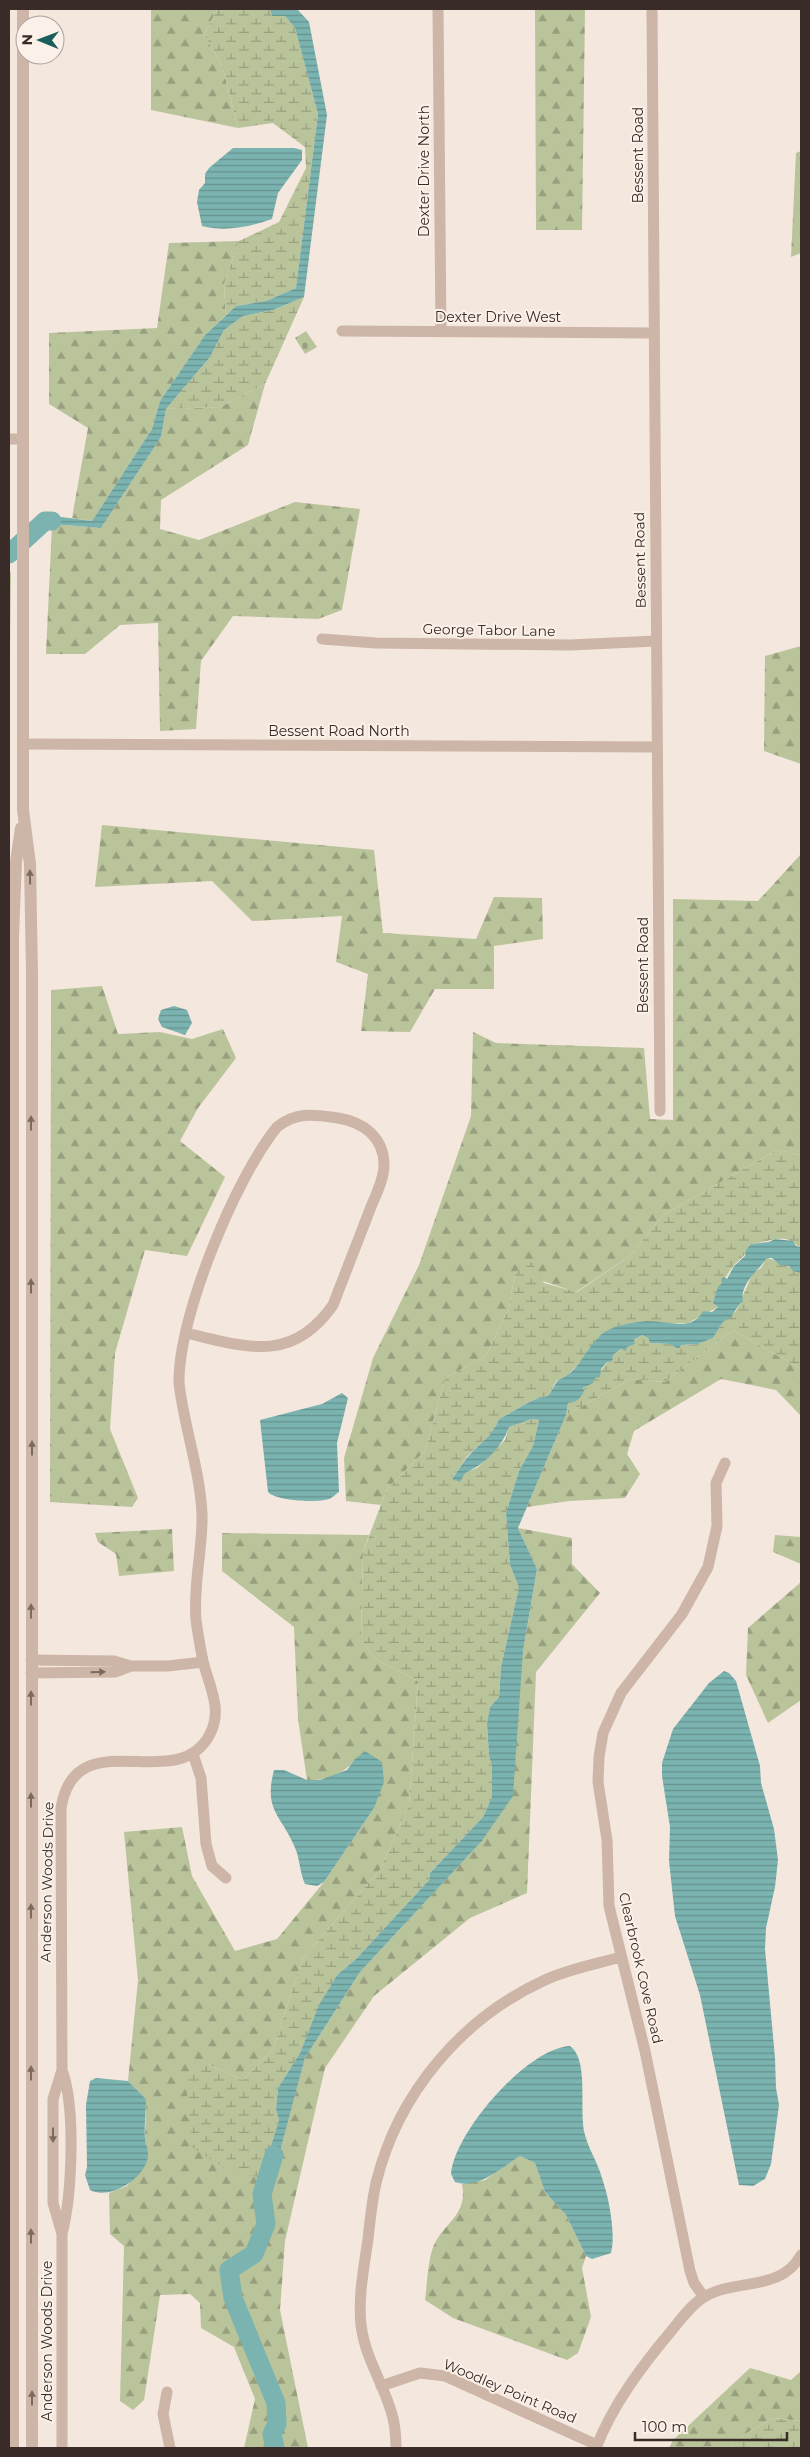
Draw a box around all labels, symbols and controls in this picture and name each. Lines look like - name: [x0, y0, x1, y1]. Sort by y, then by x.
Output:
- north arrow: [15, 15, 65, 65]
- text: N: [18, 34, 36, 46]
- street label: Dexter Drive North: [415, 105, 433, 237]
- street label: Bessent Road: [629, 107, 647, 203]
- street label: Dexter Drive West: [435, 308, 562, 326]
- street label: Bessent Road: [630, 512, 650, 608]
- street label: George Tabor Lane: [422, 620, 556, 640]
- street label: Bessent Road North: [268, 722, 410, 740]
- one-way arrow: [26, 868, 34, 884]
- street label: Bessent Road: [634, 917, 652, 1013]
- one-way arrow: [27, 1115, 35, 1131]
- one-way arrow: [27, 1278, 35, 1294]
- one-way arrow: [28, 1440, 36, 1456]
- one-way arrow: [27, 1603, 35, 1619]
- one-way arrow: [90, 1668, 106, 1676]
- one-way arrow: [27, 1690, 35, 1706]
- one-way arrow: [27, 1791, 35, 1807]
- street label: Anderson Woods Drive: [37, 1801, 57, 1963]
- street label: Clearbrook Cove Road: [615, 1891, 667, 2045]
- one-way arrow: [27, 1902, 35, 1918]
- one-way arrow: [27, 2065, 35, 2081]
- one-way arrow: [49, 2127, 57, 2143]
- one-way arrow: [27, 2227, 35, 2243]
- street label: Anderson Woods Drive: [38, 2261, 56, 2421]
- street label: Woodley Point Road: [441, 2355, 579, 2427]
- one-way arrow: [28, 2390, 36, 2406]
- scale bar: [635, 2410, 788, 2442]
- text: 100 m: [642, 2417, 687, 2436]

